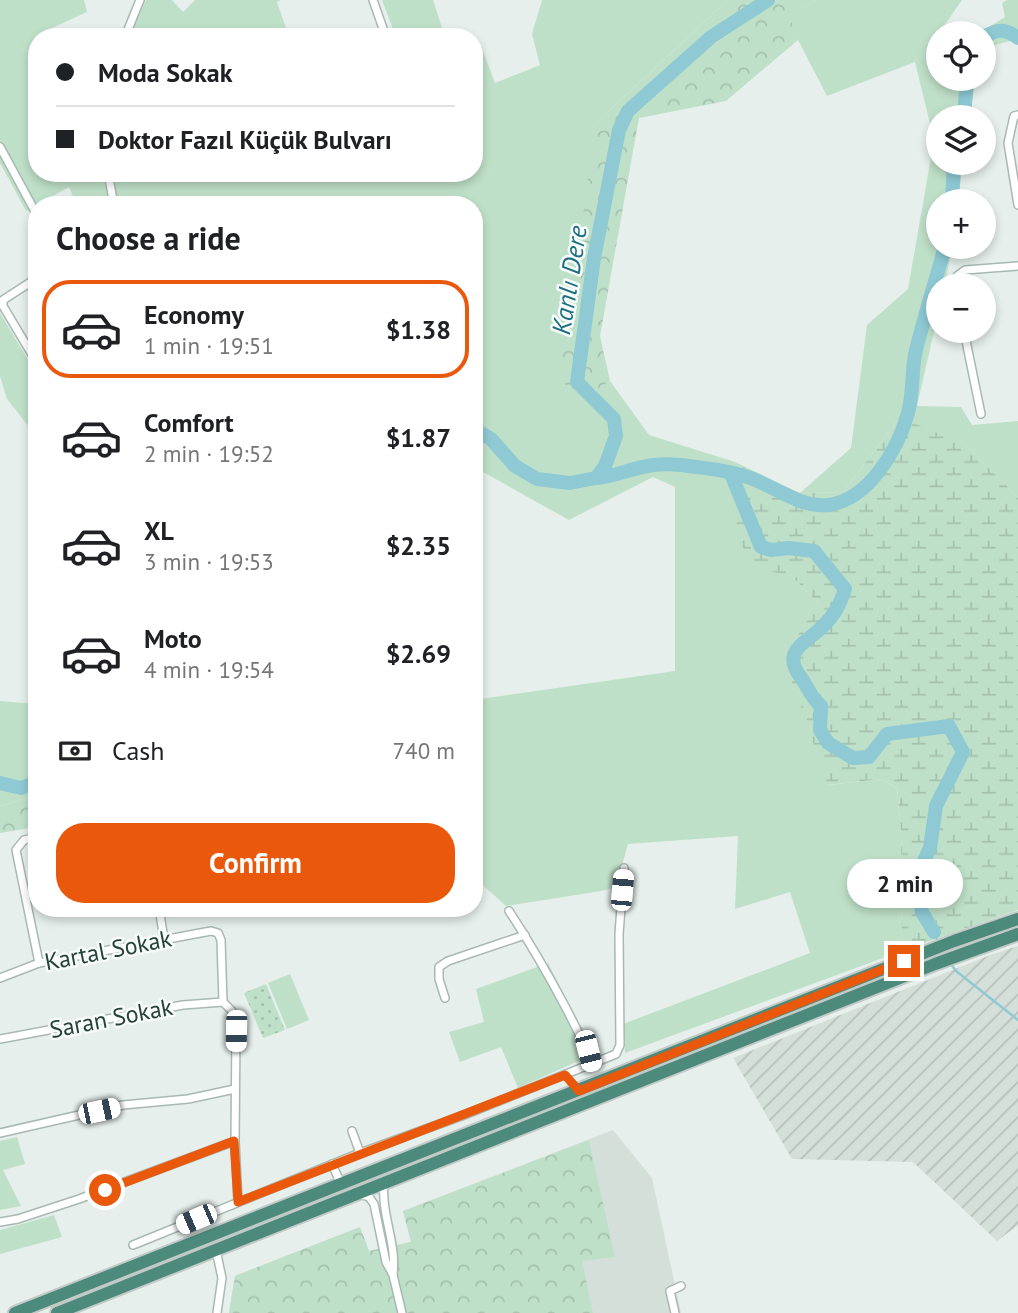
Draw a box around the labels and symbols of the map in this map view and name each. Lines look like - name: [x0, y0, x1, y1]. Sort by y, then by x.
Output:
- water label: Kanlı Dere: [544, 223, 594, 337]
- callout: 2 min: [846, 860, 962, 908]
- car: [610, 868, 635, 912]
- street label: Kartal Sokak: [42, 922, 175, 977]
- route end: [888, 945, 920, 977]
- street label: Saran Sokak: [47, 991, 176, 1045]
- car: [226, 1010, 247, 1052]
- car: [573, 1028, 604, 1074]
- car: [77, 1096, 122, 1126]
- route start: [89, 1174, 121, 1206]
- car: [173, 1201, 220, 1237]

